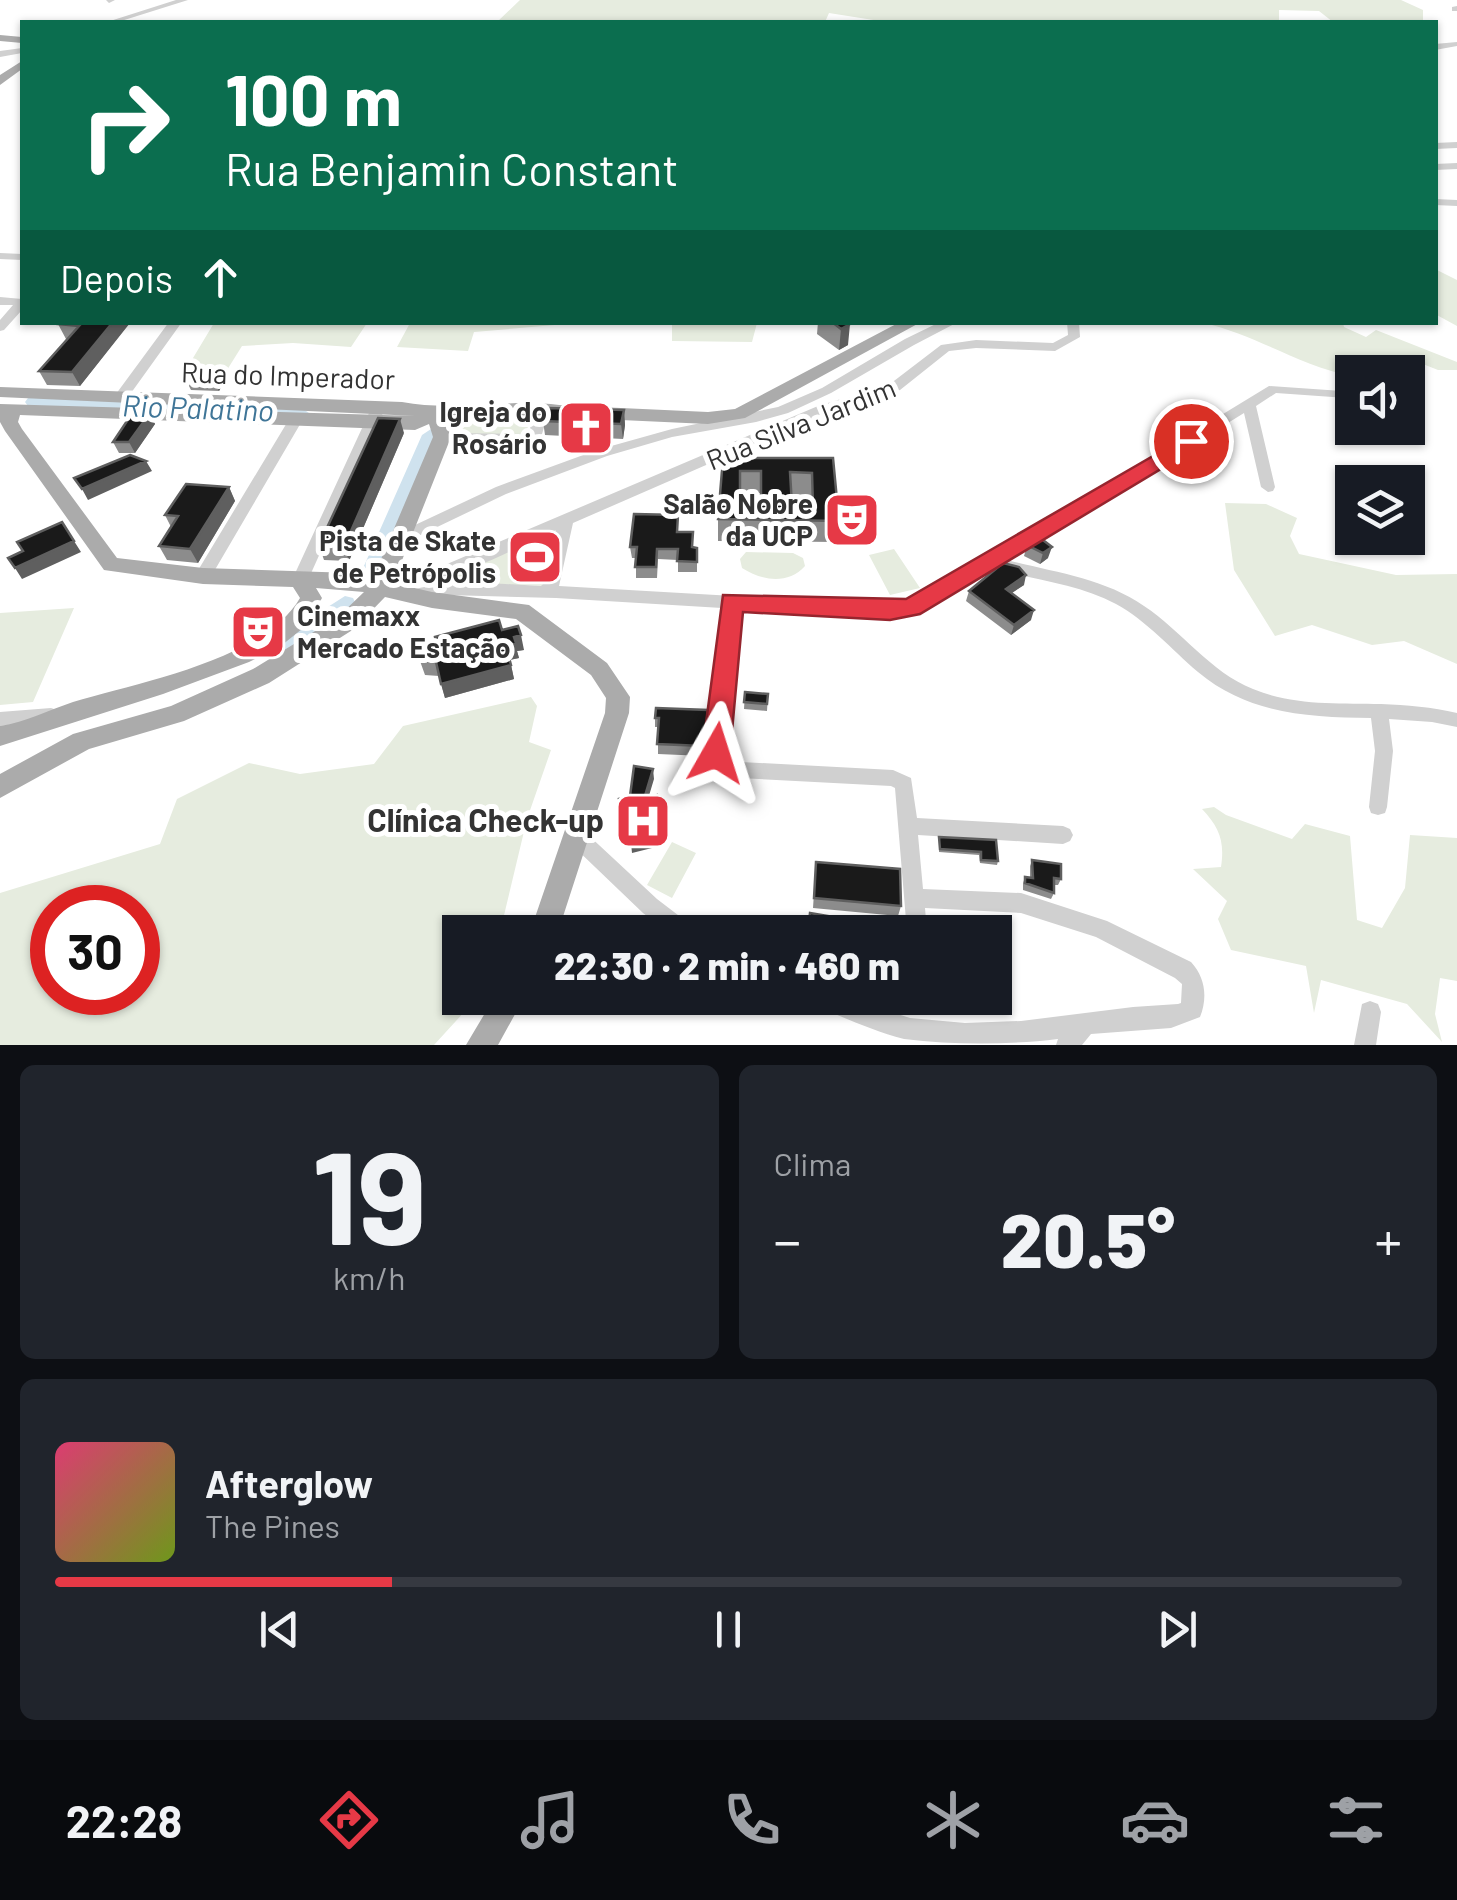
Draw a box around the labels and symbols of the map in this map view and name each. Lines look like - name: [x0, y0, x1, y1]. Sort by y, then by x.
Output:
- street label: Rua do Imperador: [181, 354, 396, 396]
- street label: Rua Silva Jardim: [701, 370, 900, 476]
- water label: Rio Palatino: [122, 386, 275, 428]
- place label: Igreja do Rosário: [439, 394, 547, 460]
- church icon: Igreja do Rosário: [556, 398, 616, 458]
- pin: [1149, 399, 1234, 484]
- place label: Salão Nobre da UCP: [663, 486, 813, 552]
- theatre icon: Salão Nobre da UCP: [822, 490, 882, 550]
- place label: Pista de Skate de Petrópolis: [319, 523, 496, 589]
- sports icon: Pista de Skate de Petrópolis: [505, 527, 565, 587]
- place label: Cinemaxx Mercado Estação: [297, 598, 511, 664]
- theatre icon: Cinemaxx Mercado Estação: [228, 602, 288, 662]
- position arrow: [664, 701, 768, 805]
- hospital icon: Clínica Check-up: [613, 791, 673, 851]
- place label: Clínica Check-up: [367, 800, 604, 838]
- speed limit sign: 30: [30, 885, 160, 1015]

